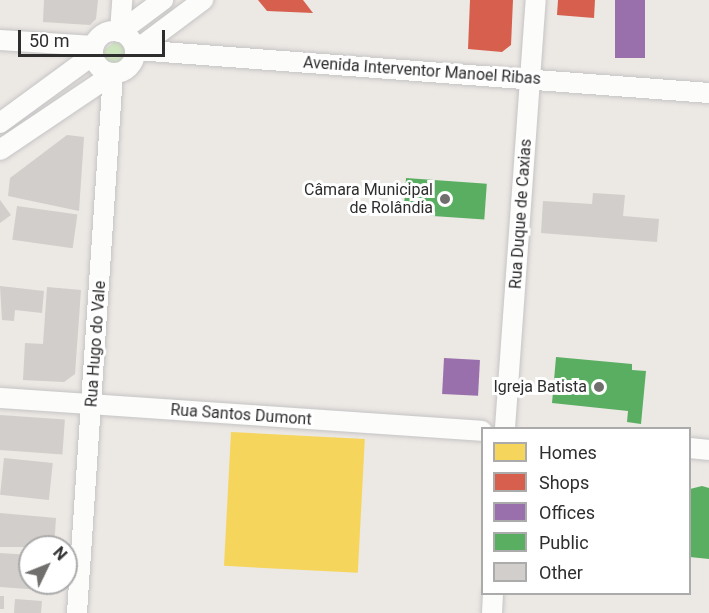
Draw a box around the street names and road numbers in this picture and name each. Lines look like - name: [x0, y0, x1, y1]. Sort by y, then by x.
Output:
- street label: Avenida Interventor Manoel Ribas: [302, 53, 542, 89]
- street label: Rua Duque de Caxias: [506, 138, 536, 290]
- street label: Rua Hugo do Vale: [82, 280, 110, 408]
- street label: Rua Santos Dumont: [170, 400, 312, 430]

